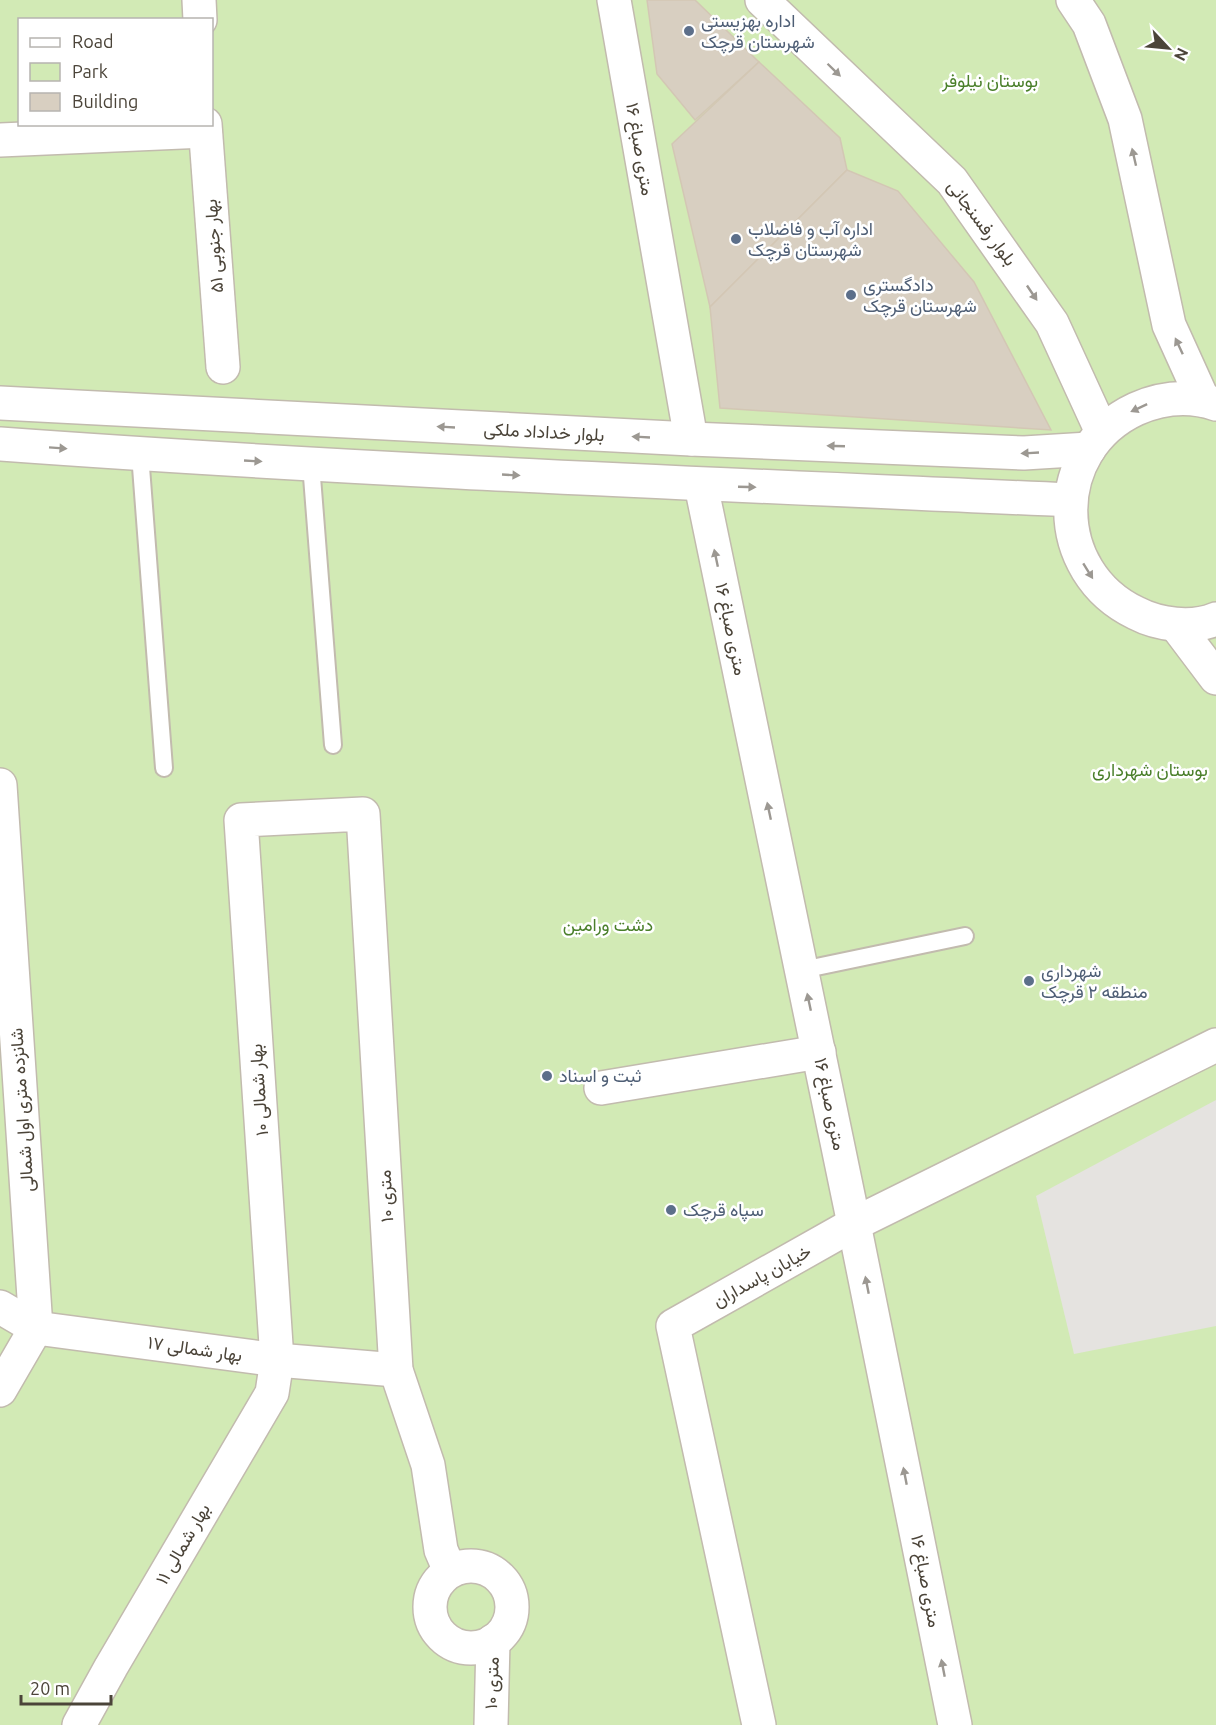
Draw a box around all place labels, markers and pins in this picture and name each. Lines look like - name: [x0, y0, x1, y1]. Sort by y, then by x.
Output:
- place label: اداره بهزیستی شهرستان قرچک: [701, 10, 815, 54]
- marker: اداره بهزیستی شهرستان قرچک: [682, 24, 696, 38]
- place label: اداره آب و فاضلاب شهرستان قرچک: [748, 218, 873, 262]
- marker: اداره آب و فاضلاب شهرستان قرچک: [729, 232, 743, 246]
- place label: دادگستری شهرستان قرچک: [863, 274, 977, 318]
- marker: دادگستری شهرستان قرچک: [844, 288, 858, 302]
- place label: شهرداری منطقه ۲ قرچک: [1041, 960, 1148, 1004]
- marker: شهرداری منطقه ۲ قرچک: [1022, 974, 1036, 988]
- place label: ثبت و اسناد: [559, 1065, 642, 1087]
- marker: ثبت و اسناد: [540, 1069, 554, 1083]
- place label: سپاه قرچک: [683, 1199, 764, 1222]
- marker: سپاه قرچک: [664, 1203, 678, 1217]

